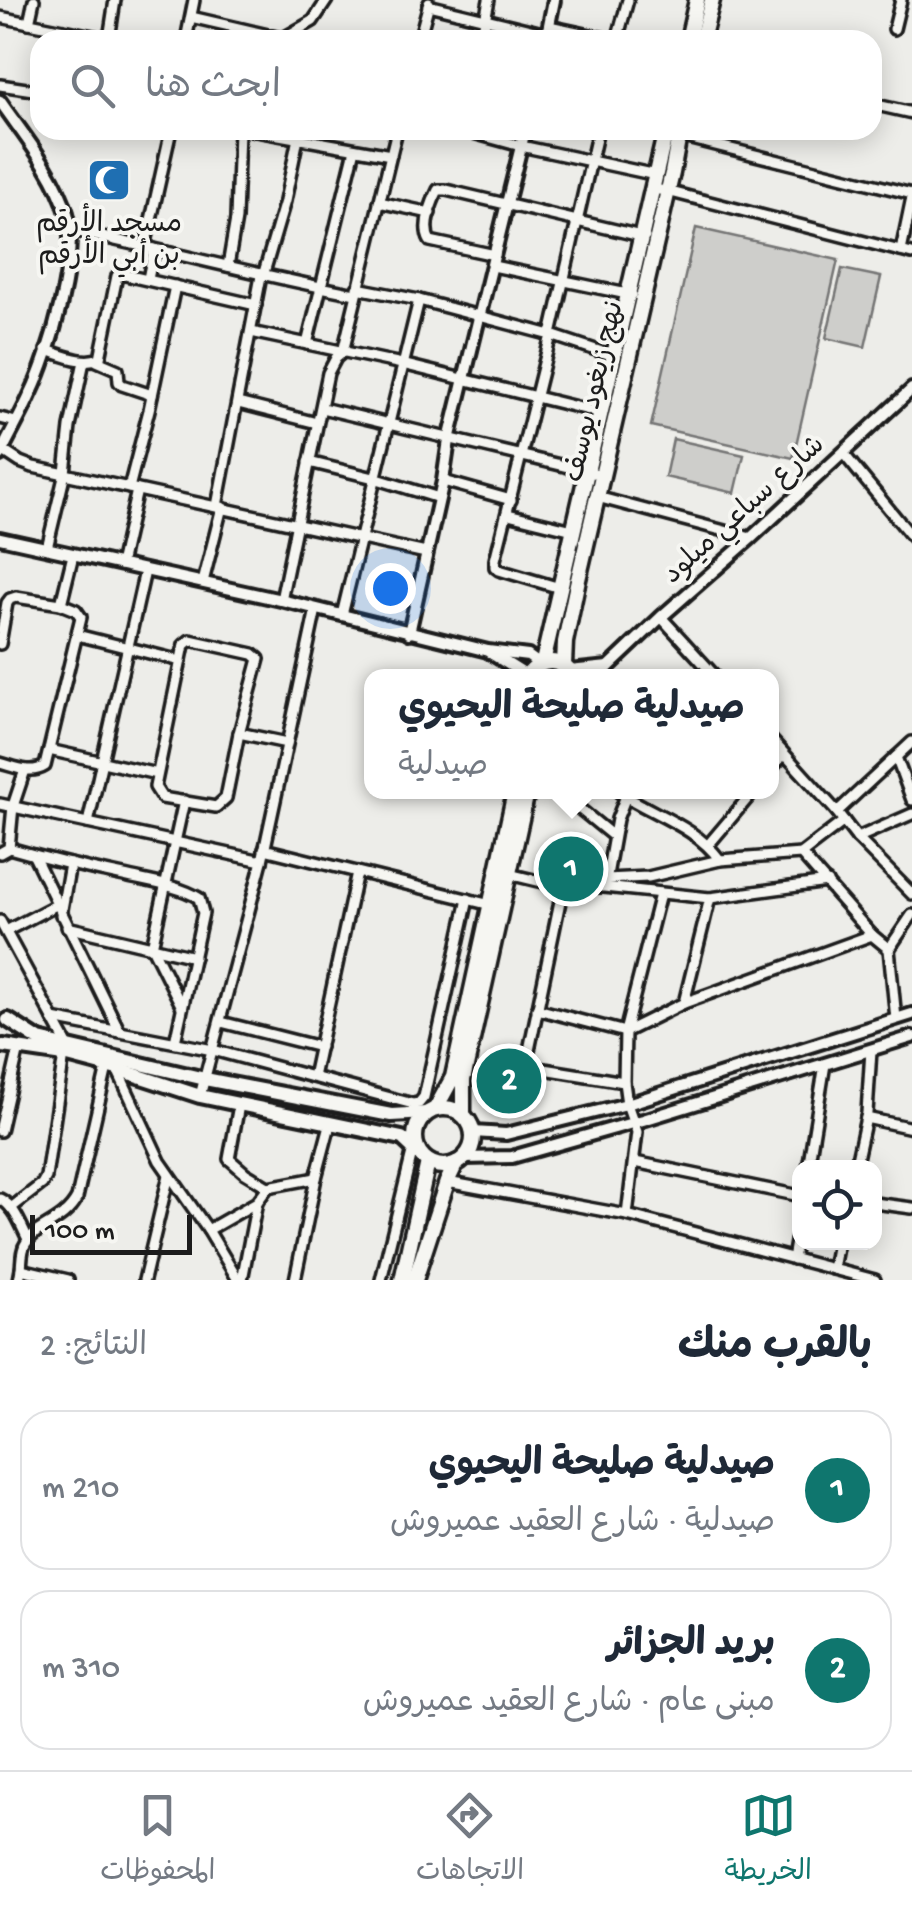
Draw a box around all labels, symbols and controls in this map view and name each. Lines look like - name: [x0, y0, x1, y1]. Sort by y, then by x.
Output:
- search box: [30, 30, 882, 140]
- icon: search: [65, 58, 120, 113]
- text: ابحث هنا: [145, 67, 281, 111]
- mosque icon: مسجد الأرقم بن أبي الأرقم: [86, 157, 132, 203]
- place label: مسجد الأرقم بن أبي الأرقم: [36, 203, 182, 278]
- street label: نهج زيغود يوسف: [559, 298, 633, 486]
- street label: شارع سباعي ميلود: [657, 430, 835, 595]
- your location: [365, 563, 416, 614]
- popup: [364, 669, 779, 799]
- text: صيدلية صليحة اليحيوي: [398, 689, 745, 733]
- text: صيدلية: [398, 749, 488, 787]
- pin: 1: [538, 832, 604, 906]
- pin: 2: [476, 1044, 542, 1118]
- map controls: [792, 1160, 882, 1250]
- button: locate: [792, 1160, 882, 1250]
- scale bar: [30, 1210, 192, 1254]
- text: 100 m: [45, 1216, 115, 1249]
- text: بالقرب منك: [678, 1325, 872, 1374]
- text: النتائج: 2: [40, 1329, 147, 1367]
- text: صيدلية صليحة اليحيوي: [428, 1445, 775, 1489]
- text: 210 m: [42, 1471, 119, 1509]
- text: 1: [831, 1471, 844, 1509]
- text: صيدلية · شارع العقيد عميروش: [390, 1505, 775, 1543]
- text: بريد الجزائر: [608, 1625, 775, 1669]
- text: 310 m: [42, 1651, 120, 1689]
- text: 2: [830, 1651, 845, 1689]
- text: مبنى عام · شارع العقيد عميروش: [363, 1685, 775, 1723]
- tab: المحفوظات: [100, 1788, 216, 1894]
- tab: الاتجاهات: [416, 1788, 524, 1894]
- tab: الخريطة: [724, 1788, 812, 1894]

